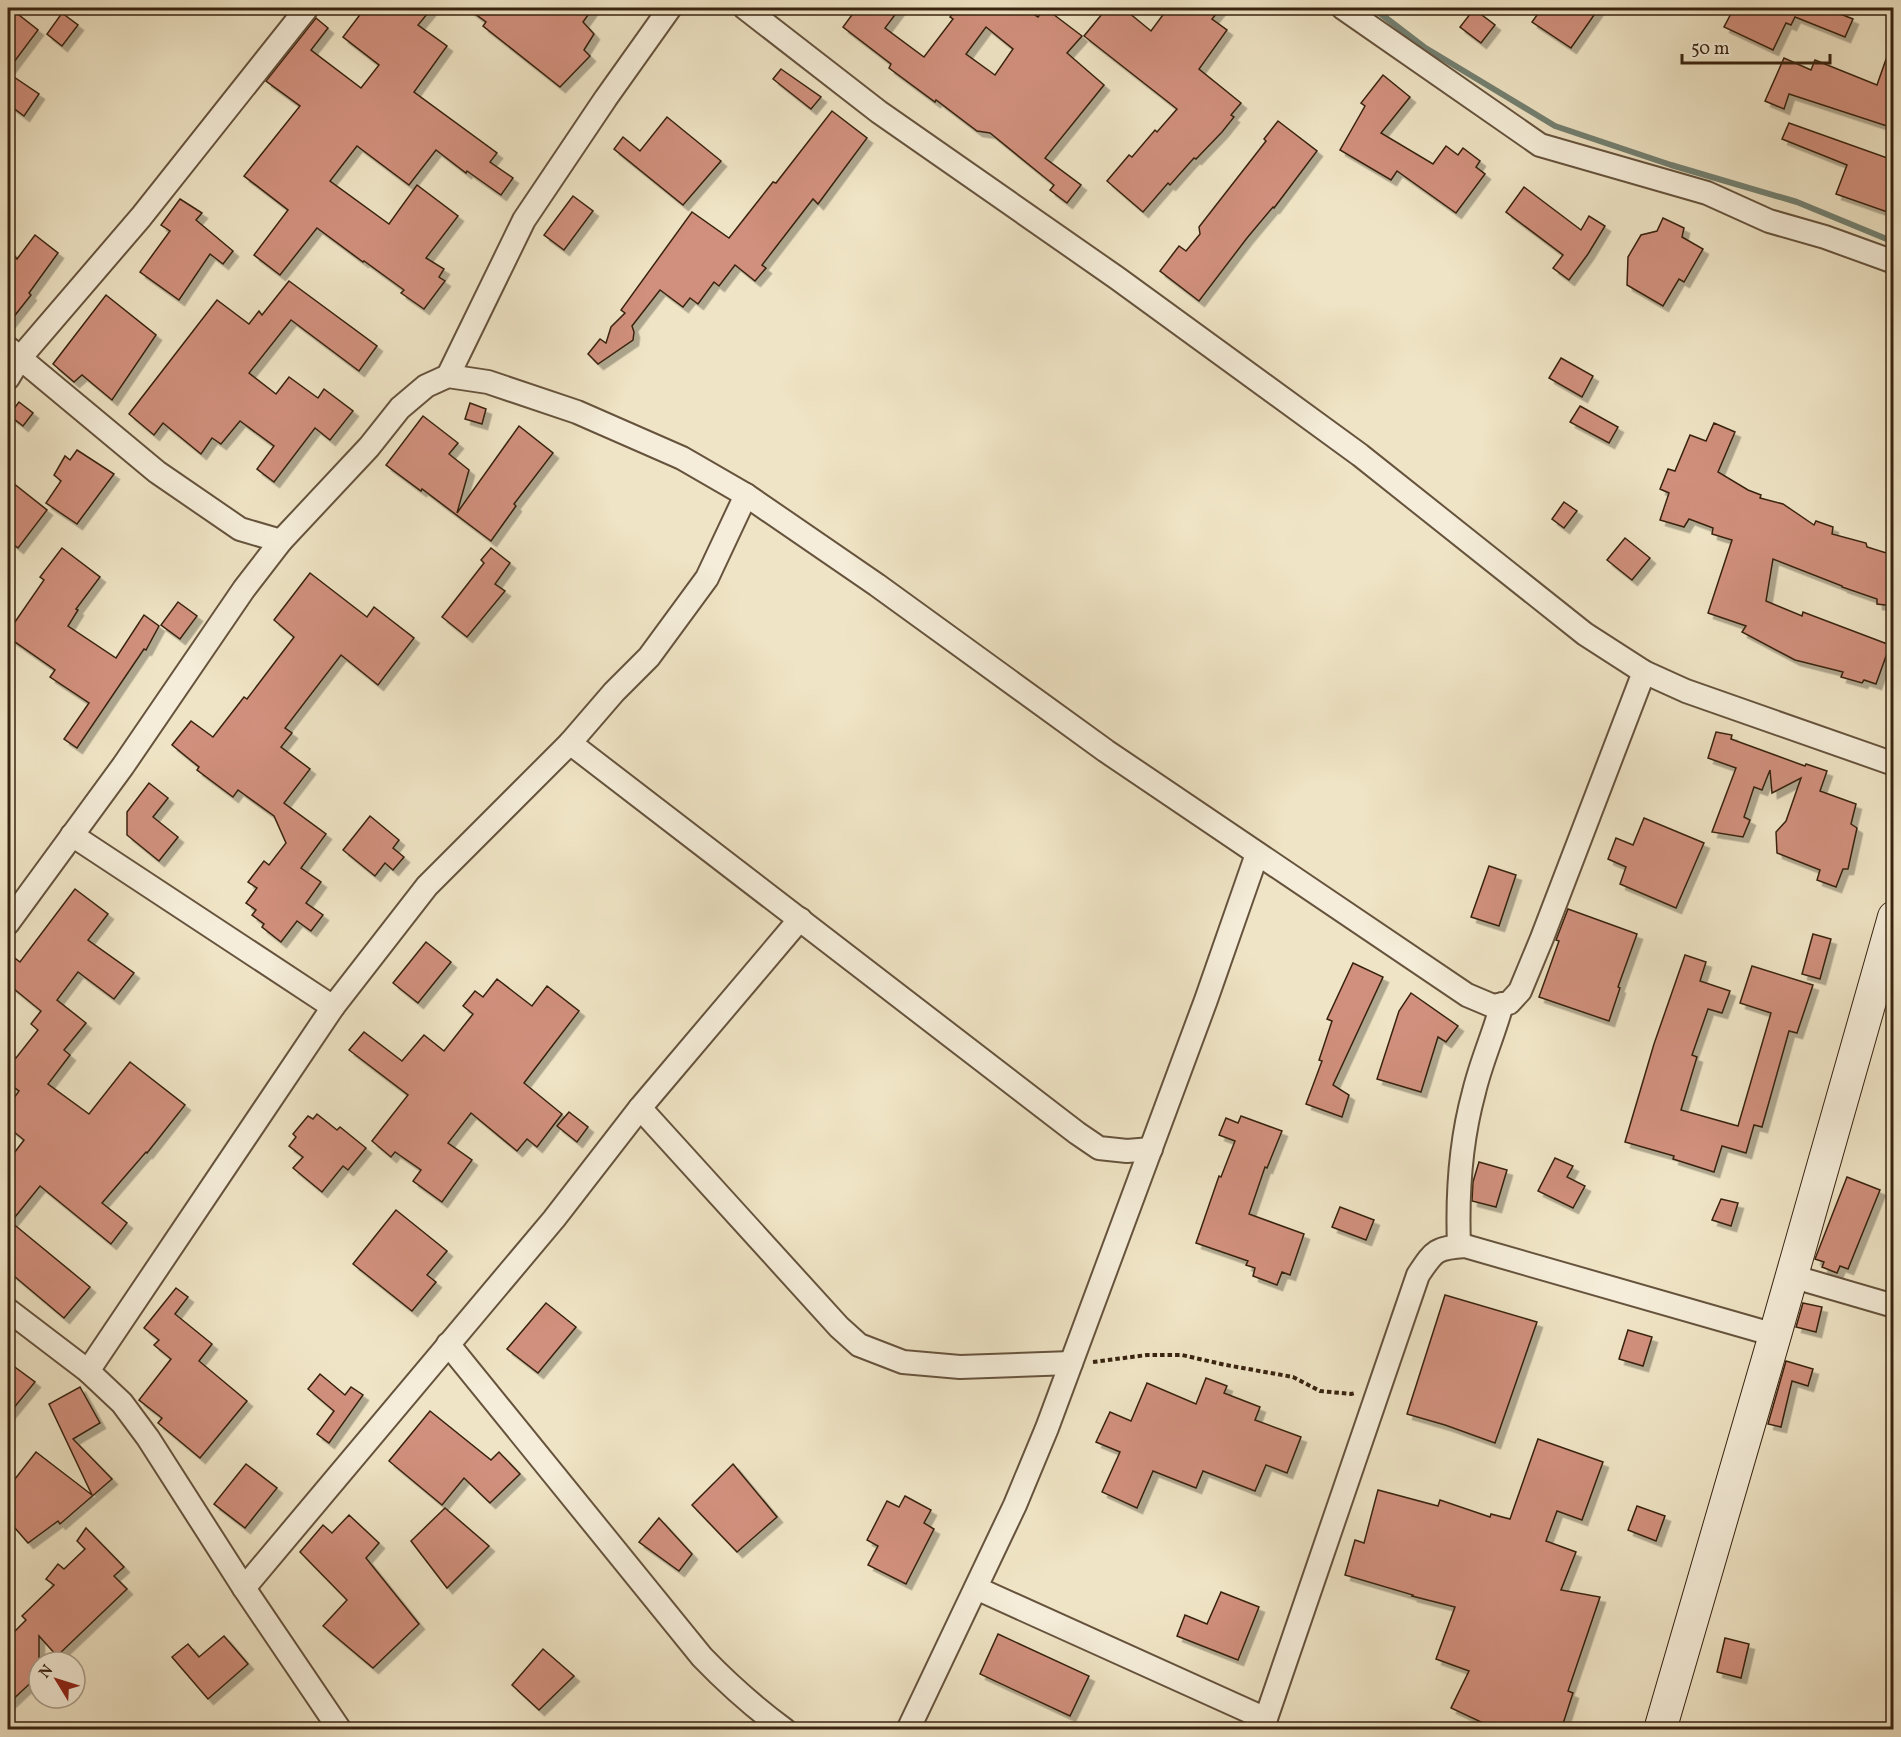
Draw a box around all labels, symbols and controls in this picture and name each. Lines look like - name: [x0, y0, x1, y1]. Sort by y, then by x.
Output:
- scale bar: [1682, 27, 1830, 65]
- text: 50 m: [1691, 37, 1730, 62]
- north arrow: [27, 1650, 87, 1710]
- text: N: [35, 1660, 59, 1683]

